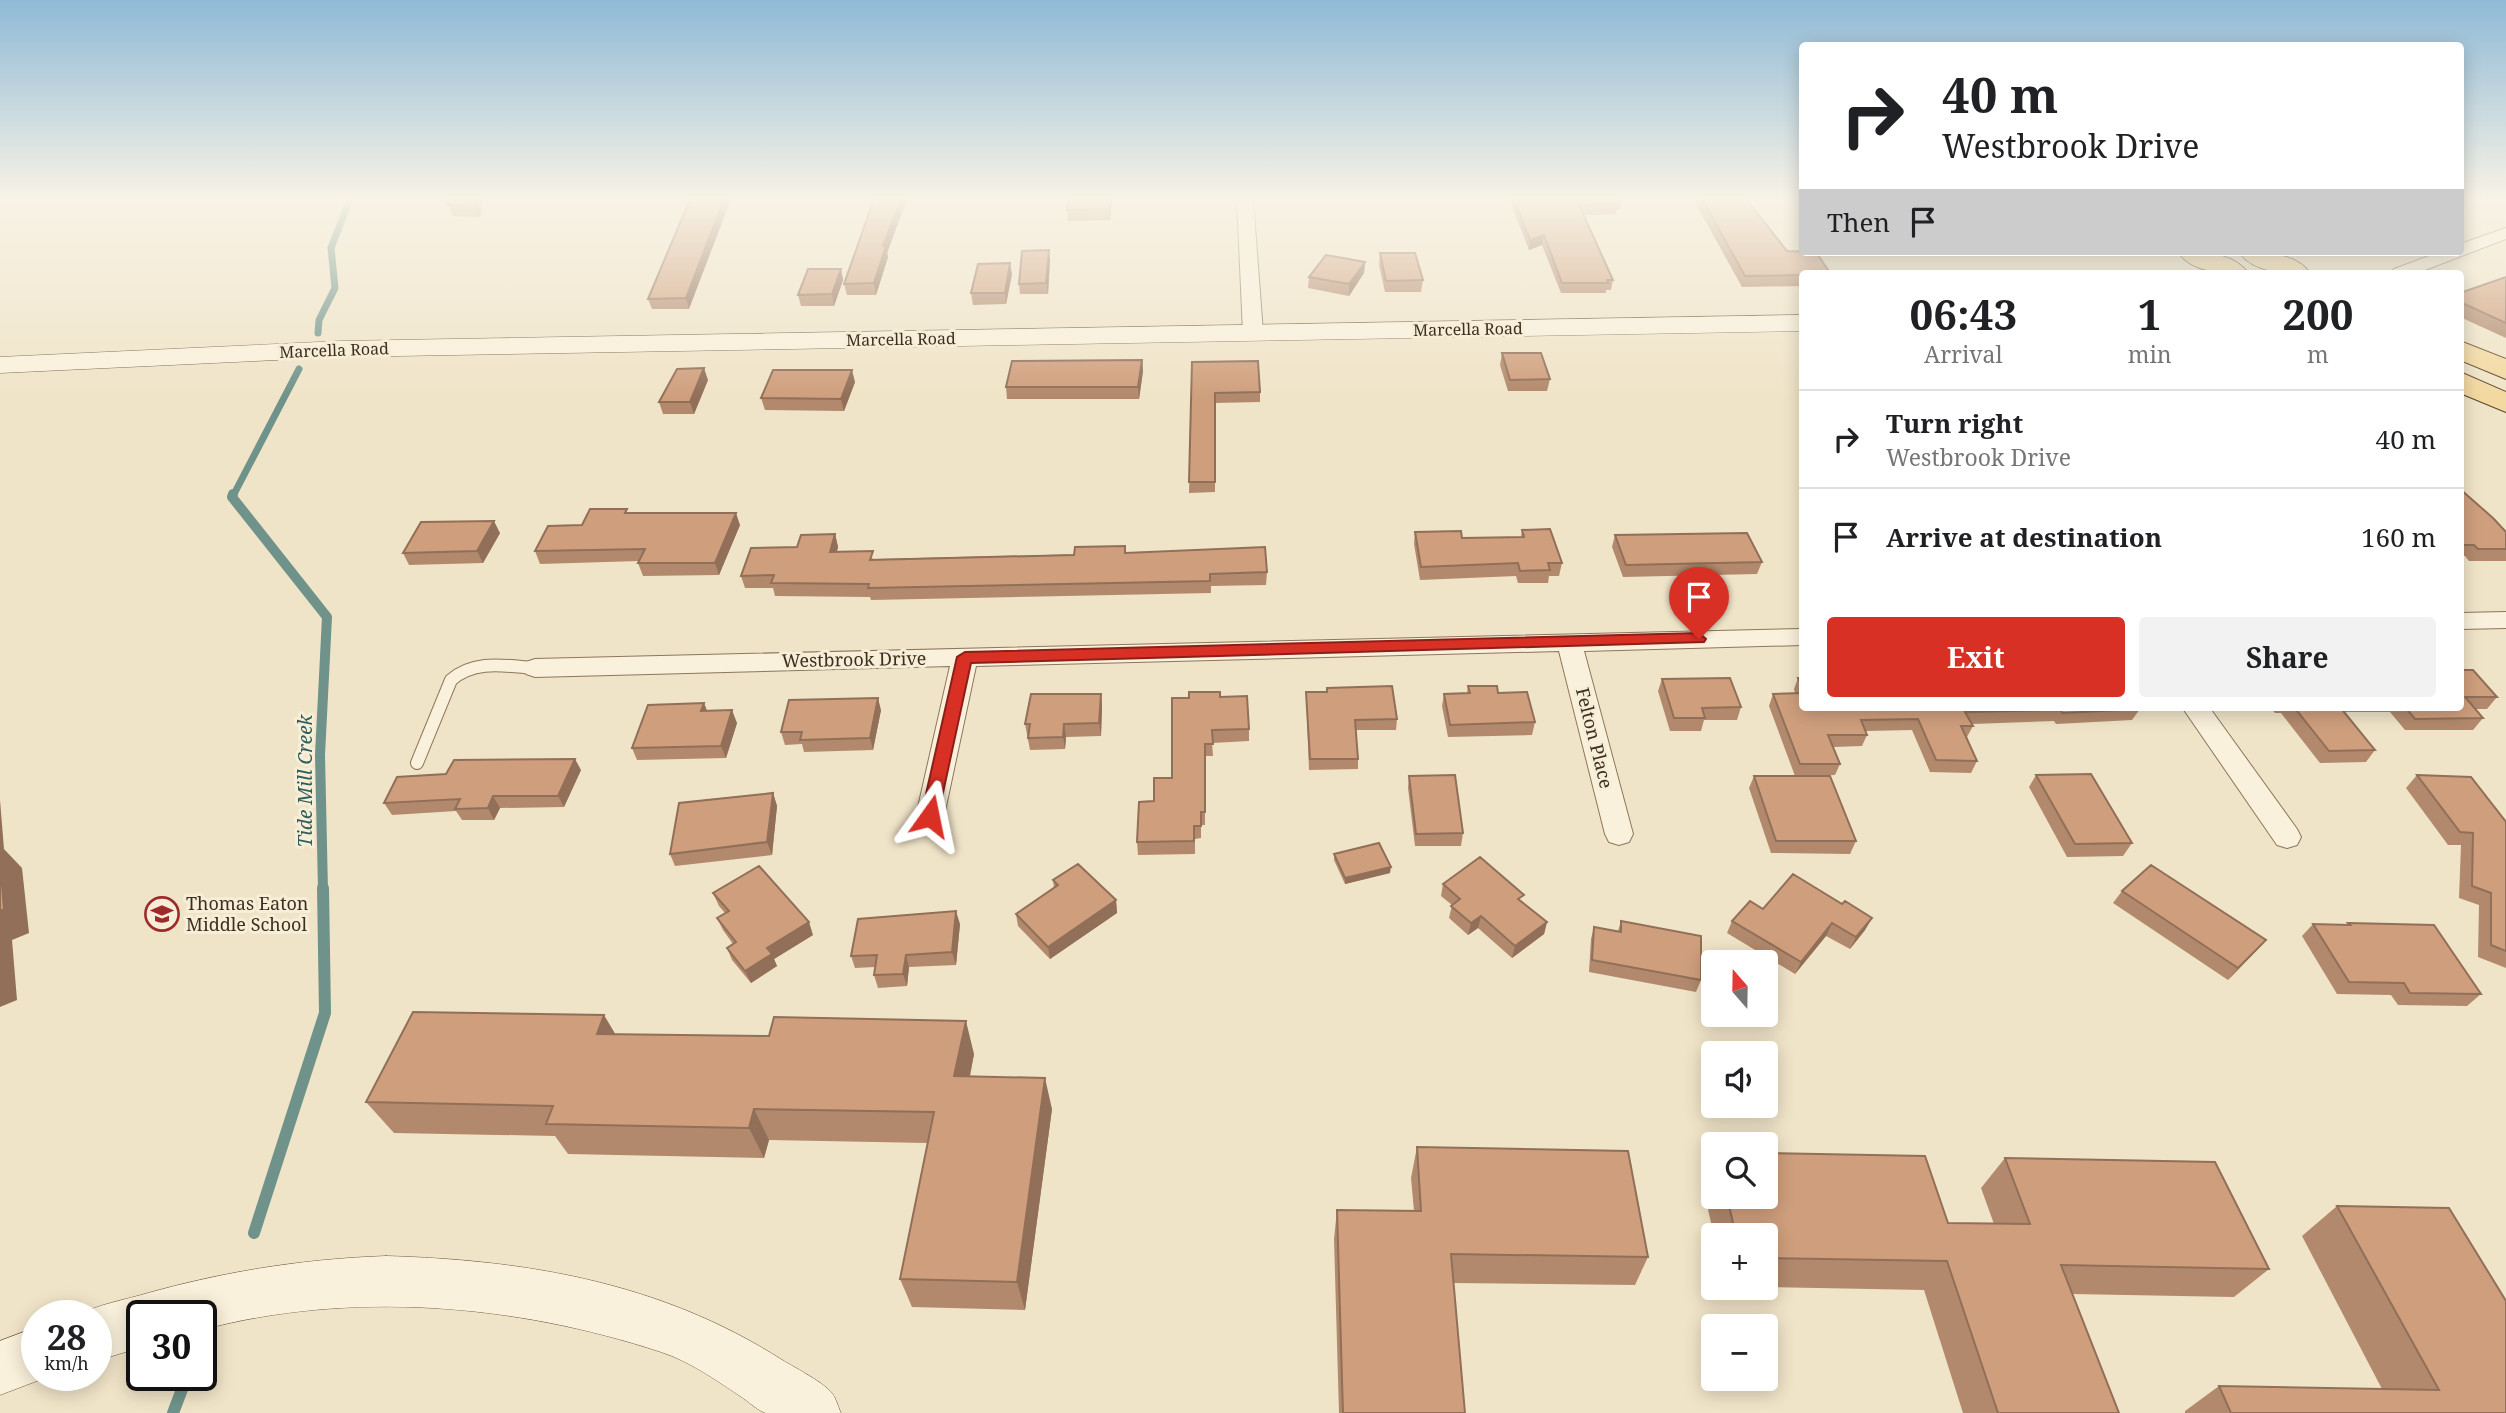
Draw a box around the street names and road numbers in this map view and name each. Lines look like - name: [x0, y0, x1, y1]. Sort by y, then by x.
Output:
- street label: Marcella Road: [1413, 317, 1523, 341]
- street label: Marcella Road: [846, 327, 956, 351]
- street label: Marcella Road: [279, 337, 389, 363]
- street label: Westbrook Drive: [781, 646, 927, 672]
- street label: Felton Place: [1571, 685, 1619, 791]

